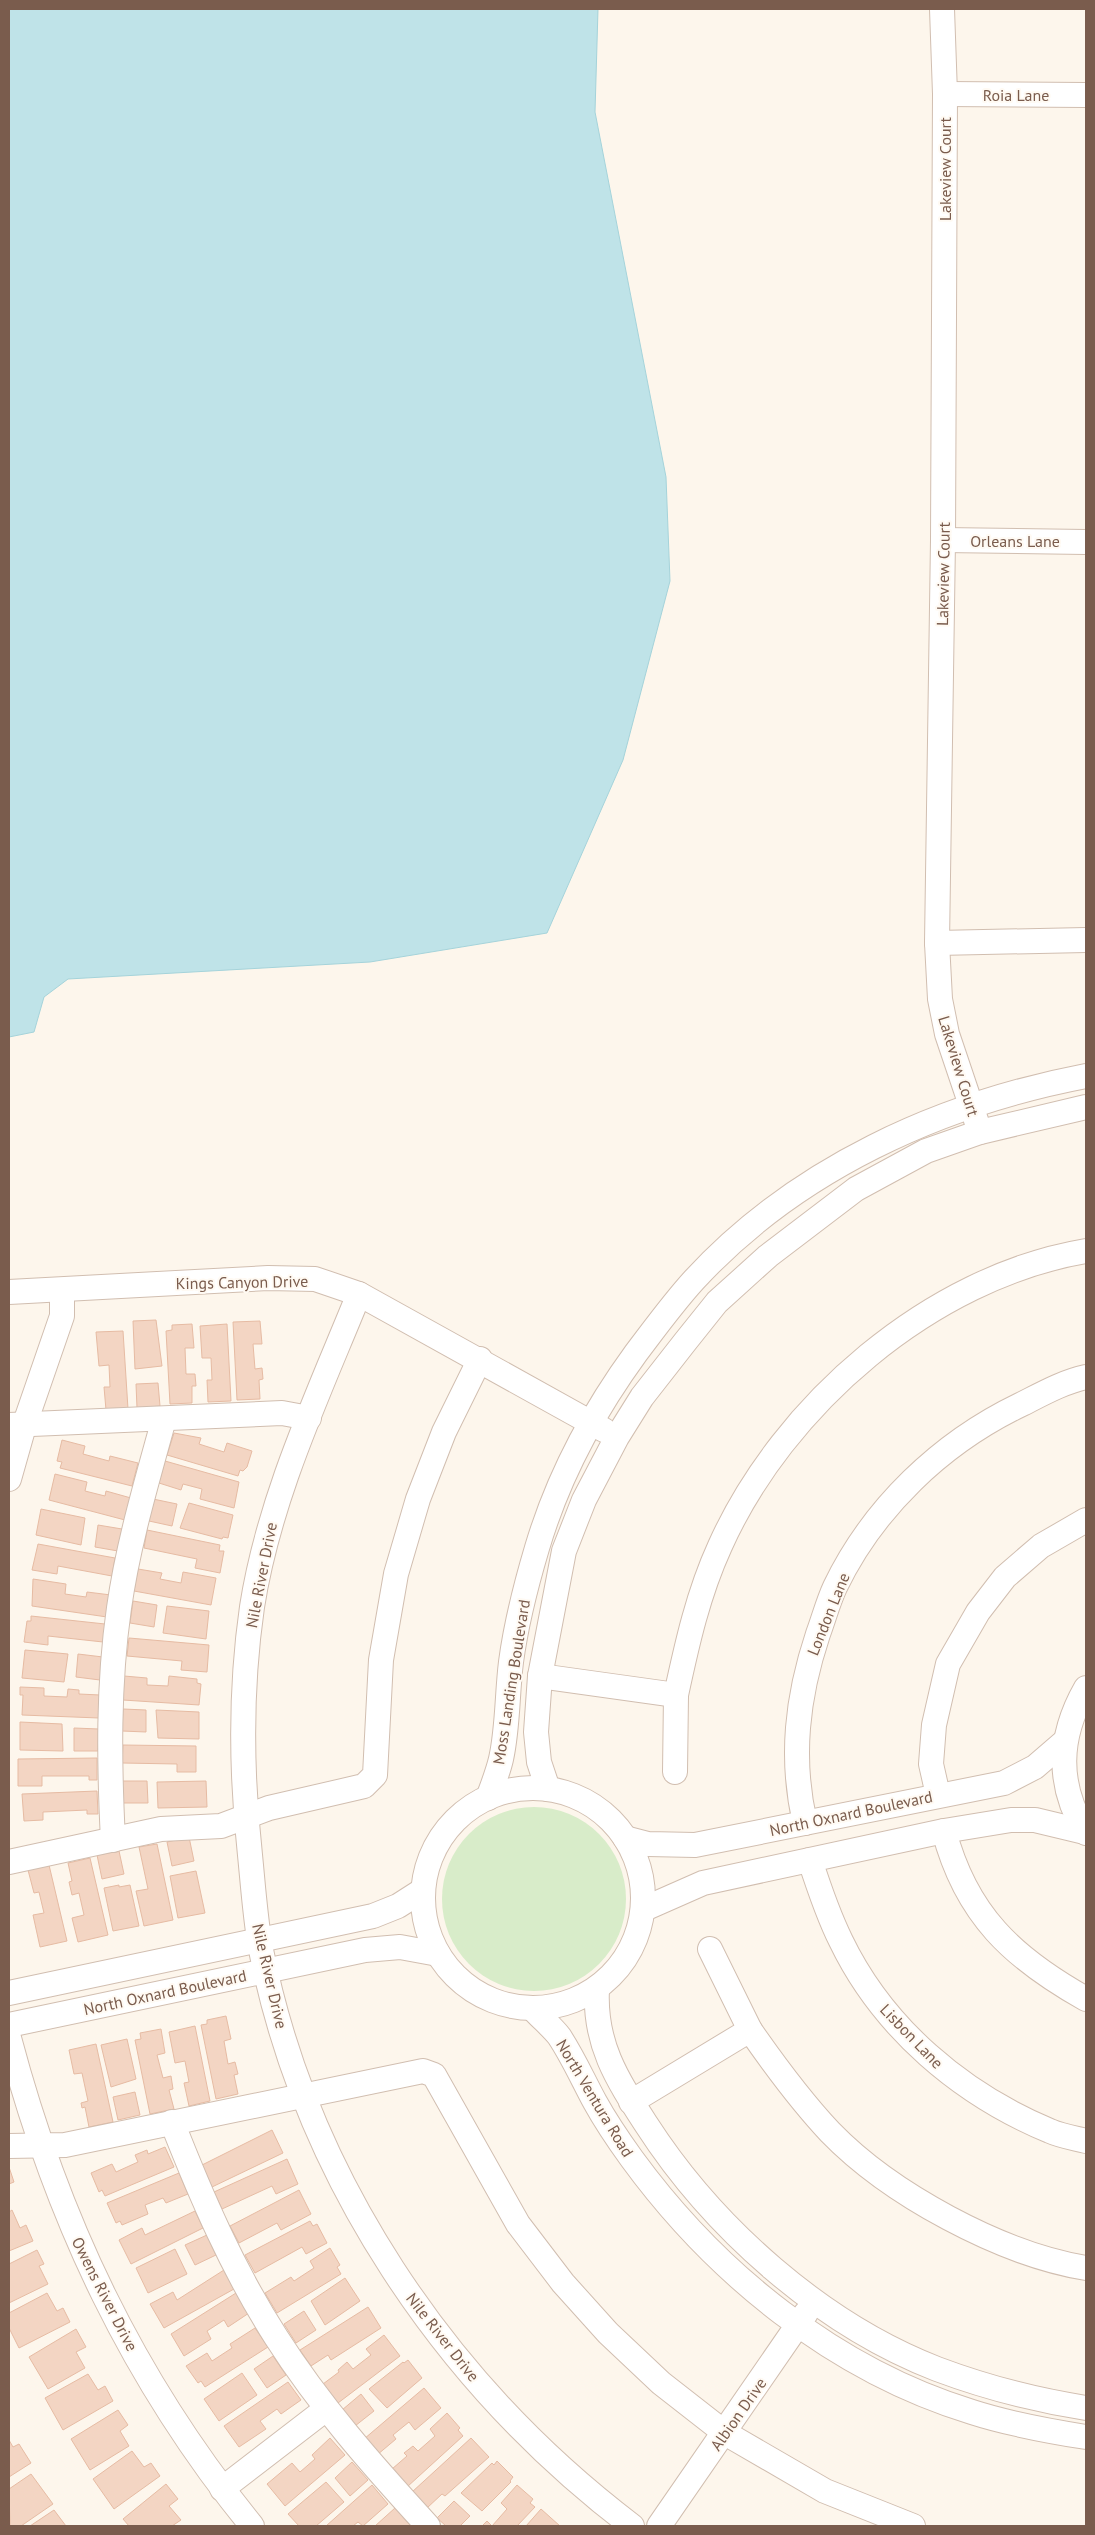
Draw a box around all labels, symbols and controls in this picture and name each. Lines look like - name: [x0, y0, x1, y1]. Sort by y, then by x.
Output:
- street label: Roia Lane: [983, 85, 1049, 105]
- street label: Lakeview Court: [935, 116, 955, 221]
- street label: Lakeview Court: [932, 521, 954, 626]
- street label: Orleans Lane: [970, 531, 1060, 551]
- street label: Lakeview Court: [934, 1013, 984, 1119]
- street label: Kings Canyon Drive: [175, 1271, 309, 1293]
- street label: Nile River Drive: [241, 1520, 281, 1630]
- street label: London Lane: [802, 1570, 854, 1658]
- street label: Moss Landing Boulevard: [488, 1598, 534, 1766]
- street label: North Oxnard Boulevard: [768, 1786, 934, 1840]
- street label: Nile River Drive: [248, 1922, 292, 2030]
- street label: North Oxnard Boulevard: [82, 1965, 248, 2019]
- street label: Lisbon Lane: [876, 1999, 948, 2073]
- street label: North Ventura Road: [552, 2035, 638, 2161]
- street label: Owens River Drive: [68, 2234, 142, 2354]
- street label: Nile River Drive: [402, 2289, 484, 2385]
- street label: Albion Drive: [706, 2374, 770, 2454]

